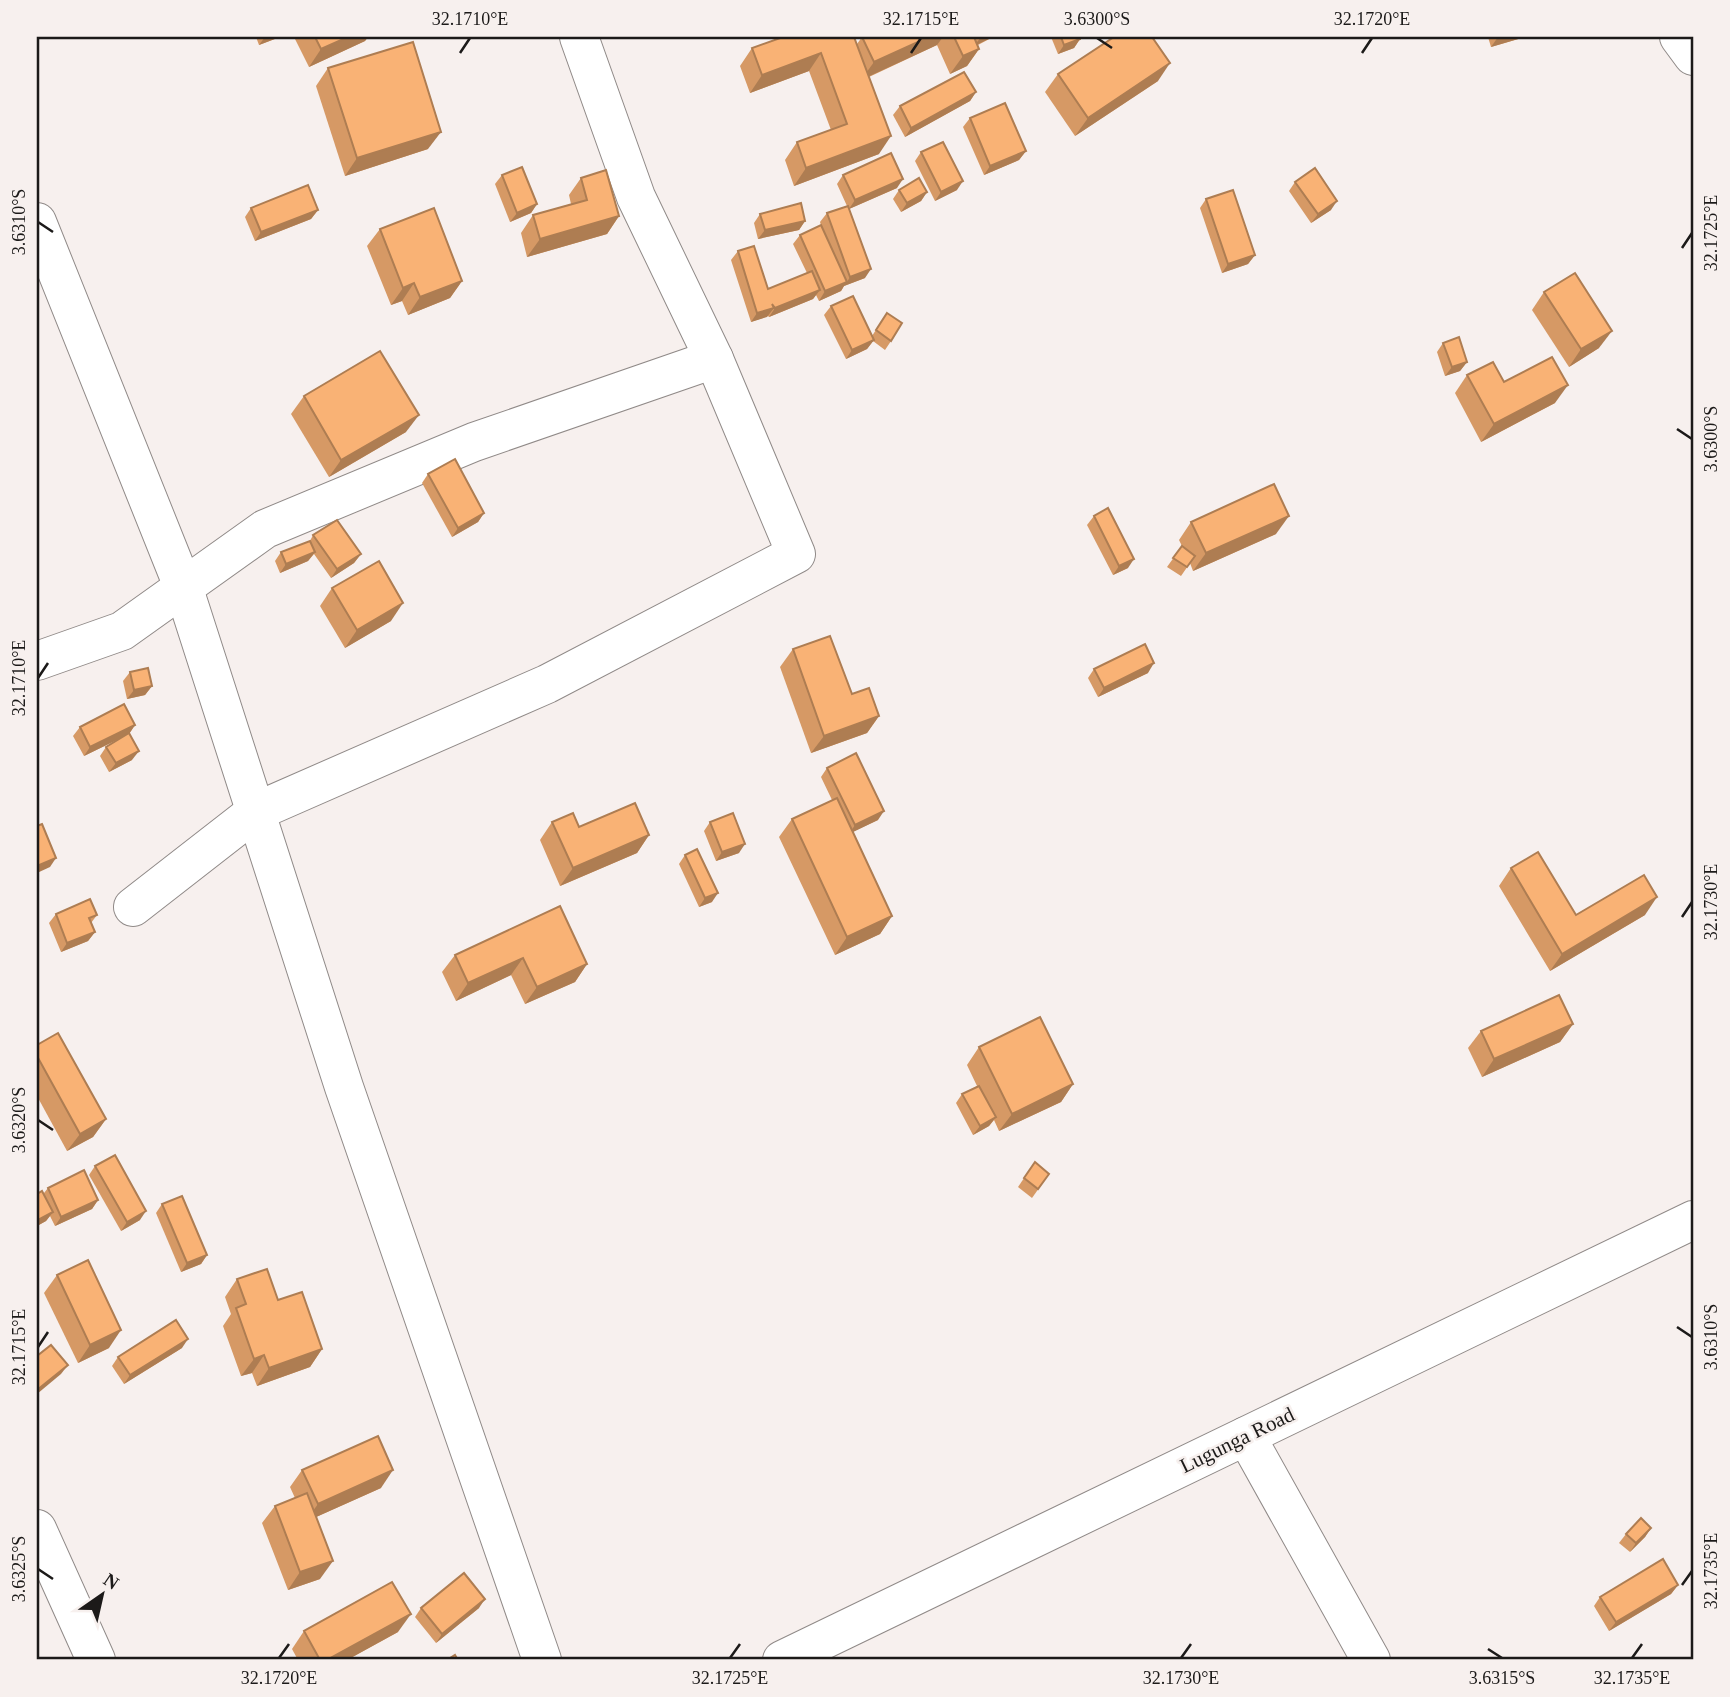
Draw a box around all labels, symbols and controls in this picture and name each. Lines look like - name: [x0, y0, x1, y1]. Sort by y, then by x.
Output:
- text: 32.1710°E: [432, 9, 508, 29]
- text: 32.1715°E: [883, 9, 959, 29]
- text: 3.6300°S: [1064, 9, 1130, 29]
- text: 32.1720°E: [1334, 9, 1410, 29]
- text: 3.6310°S: [9, 189, 29, 255]
- text: 32.1725°E: [1701, 195, 1721, 271]
- text: 3.6300°S: [1701, 406, 1721, 472]
- text: 32.1710°E: [9, 640, 29, 716]
- text: 32.1730°E: [1701, 864, 1721, 940]
- text: 3.6320°S: [9, 1087, 29, 1153]
- text: 3.6310°S: [1701, 1304, 1721, 1370]
- text: 32.1715°E: [9, 1309, 29, 1385]
- street label: Lugunga Road: [1176, 1402, 1299, 1478]
- text: 32.1735°E: [1701, 1533, 1721, 1609]
- text: 3.6325°S: [9, 1536, 29, 1602]
- north arrow: [66, 1560, 136, 1630]
- text: N: [100, 1569, 123, 1594]
- text: 32.1720°E: [241, 1668, 317, 1688]
- text: 32.1725°E: [692, 1668, 768, 1688]
- text: 32.1730°E: [1143, 1668, 1219, 1688]
- text: 3.6315°S: [1469, 1668, 1535, 1688]
- text: 32.1735°E: [1594, 1668, 1670, 1688]

